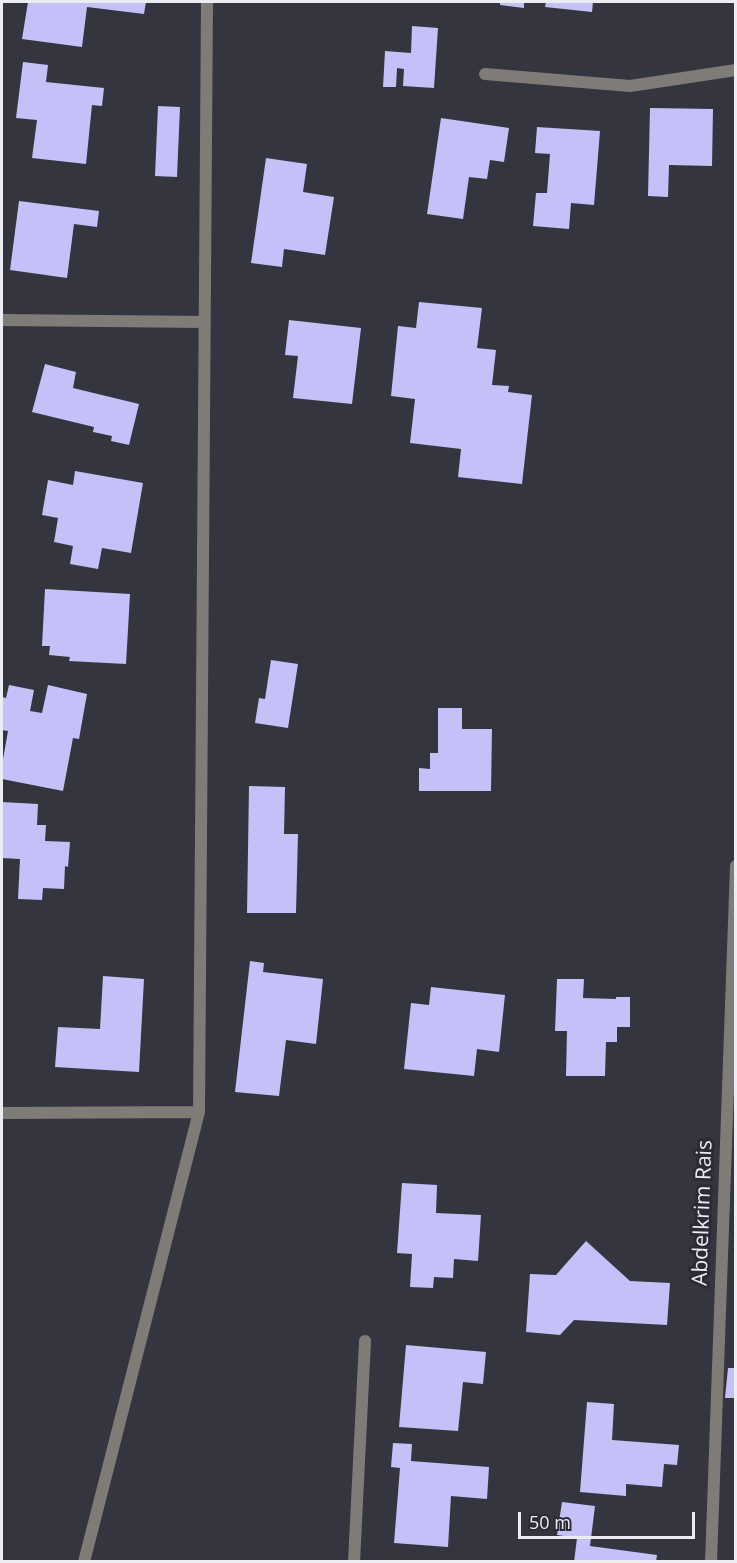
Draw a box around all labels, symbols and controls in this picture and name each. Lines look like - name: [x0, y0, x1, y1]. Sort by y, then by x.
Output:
- street label: Abdelkrim Rais: [688, 1140, 718, 1286]
- scale bar: [521, 1500, 698, 1538]
- text: 50 m: [529, 1510, 571, 1534]

